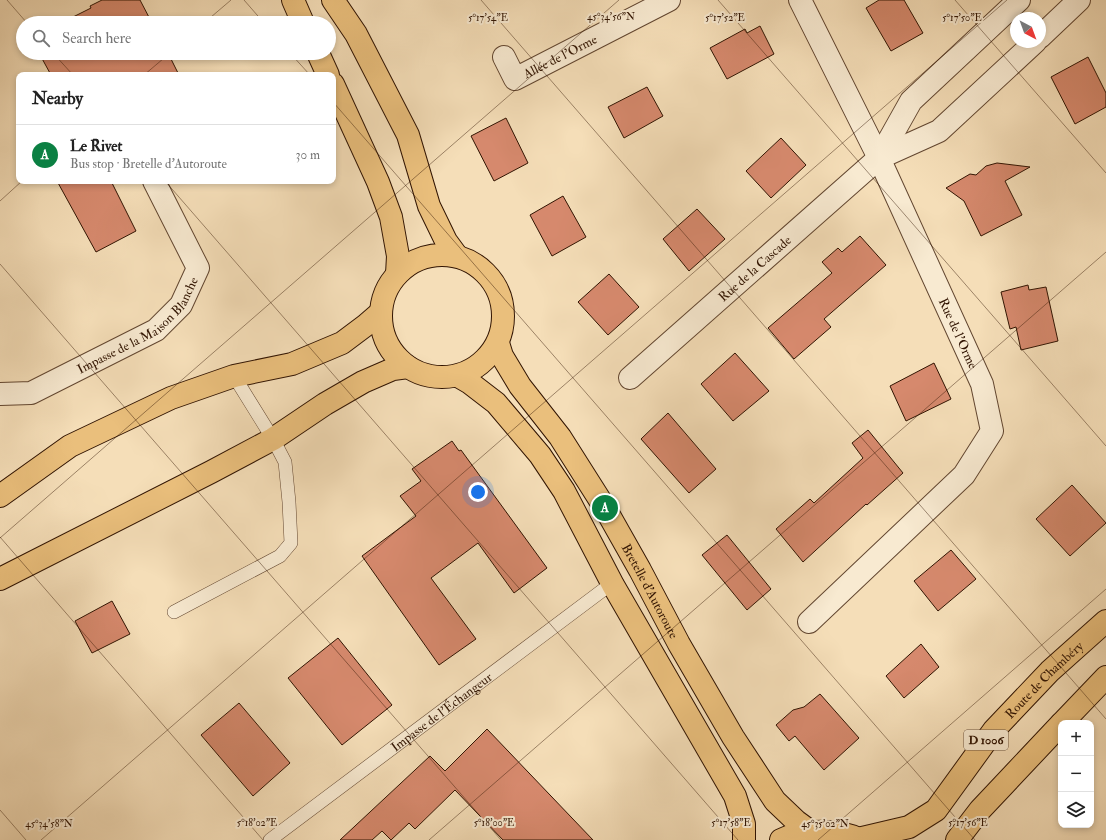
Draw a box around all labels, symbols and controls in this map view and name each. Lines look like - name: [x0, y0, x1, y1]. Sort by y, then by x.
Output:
- text: 45°34'56"N: [587, 11, 635, 23]
- text: 5°17'54"E: [468, 12, 508, 24]
- text: 5°17'52"E: [705, 12, 745, 24]
- text: 5°17'50"E: [942, 12, 982, 24]
- north arrow: [1010, 12, 1046, 48]
- search box: [16, 16, 336, 60]
- icon: search: [30, 27, 52, 49]
- text: Search here: [62, 29, 131, 48]
- street label: Allée de l'Orme: [520, 31, 600, 83]
- text: Nearby: [32, 88, 83, 109]
- text: Le Rivet: [70, 137, 122, 156]
- text: A: [41, 147, 49, 163]
- text: 30 m: [296, 147, 320, 163]
- text: Bus stop · Bretelle d'Autoroute: [70, 156, 227, 172]
- street label: Rue de la Cascade: [715, 232, 795, 305]
- street label: Impasse de la Maison Blanche: [75, 274, 202, 377]
- street label: Rue de l'Orme: [935, 295, 981, 372]
- your location: [468, 482, 488, 502]
- pin: A: [592, 493, 618, 523]
- street label: Bretelle d'Autoroute: [618, 541, 682, 642]
- street label: Route de Chambéry: [1002, 638, 1088, 722]
- street label: Impasse de l'Échangeur: [388, 669, 496, 756]
- map controls: [1058, 720, 1094, 828]
- button: +: [1058, 720, 1094, 756]
- road number: D 1006: [964, 730, 1008, 750]
- button: −: [1058, 756, 1094, 792]
- button: layers: [1058, 792, 1094, 828]
- text: 5°18'02"E: [237, 817, 277, 829]
- text: 5°18'00"E: [474, 817, 514, 829]
- text: 5°17'58"E: [711, 817, 751, 829]
- text: 5°17'56"E: [948, 817, 988, 829]
- text: 45°34'58"N: [25, 818, 73, 830]
- text: 45°35'02"N: [801, 818, 849, 830]

